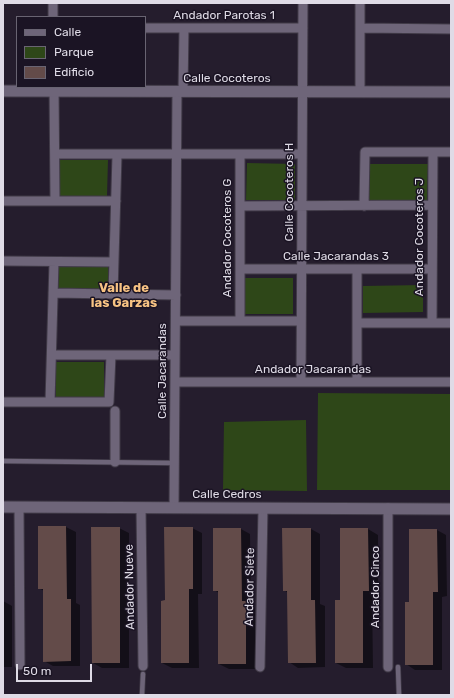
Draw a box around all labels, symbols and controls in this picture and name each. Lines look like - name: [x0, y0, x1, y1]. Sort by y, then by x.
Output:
- street label: Andador Parotas 1: [173, 9, 275, 23]
- legend: [16, 16, 146, 88]
- text: Calle: [54, 25, 81, 39]
- text: Parque: [54, 45, 94, 59]
- text: Edificio: [54, 65, 94, 79]
- street label: Calle Cocoteros: [183, 72, 271, 86]
- street label: Calle Cocoteros H: [283, 143, 297, 241]
- street label: Andador Cocoteros J: [413, 178, 427, 296]
- street label: Andador Cocoteros G: [221, 179, 235, 297]
- street label: Calle Jacarandas 3: [283, 250, 389, 264]
- district label: Valle de las Garzas: [91, 280, 157, 311]
- street label: Calle Jacarandas: [156, 323, 170, 419]
- street label: Andador Jacarandas: [255, 363, 371, 377]
- street label: Calle Cedros: [192, 488, 262, 502]
- street label: Andador Nueve: [122, 544, 138, 630]
- street label: Andador Cinco: [369, 546, 383, 628]
- street label: Andador Siete: [242, 547, 258, 627]
- scale bar: [18, 656, 94, 682]
- text: 50 m: [23, 664, 51, 678]

